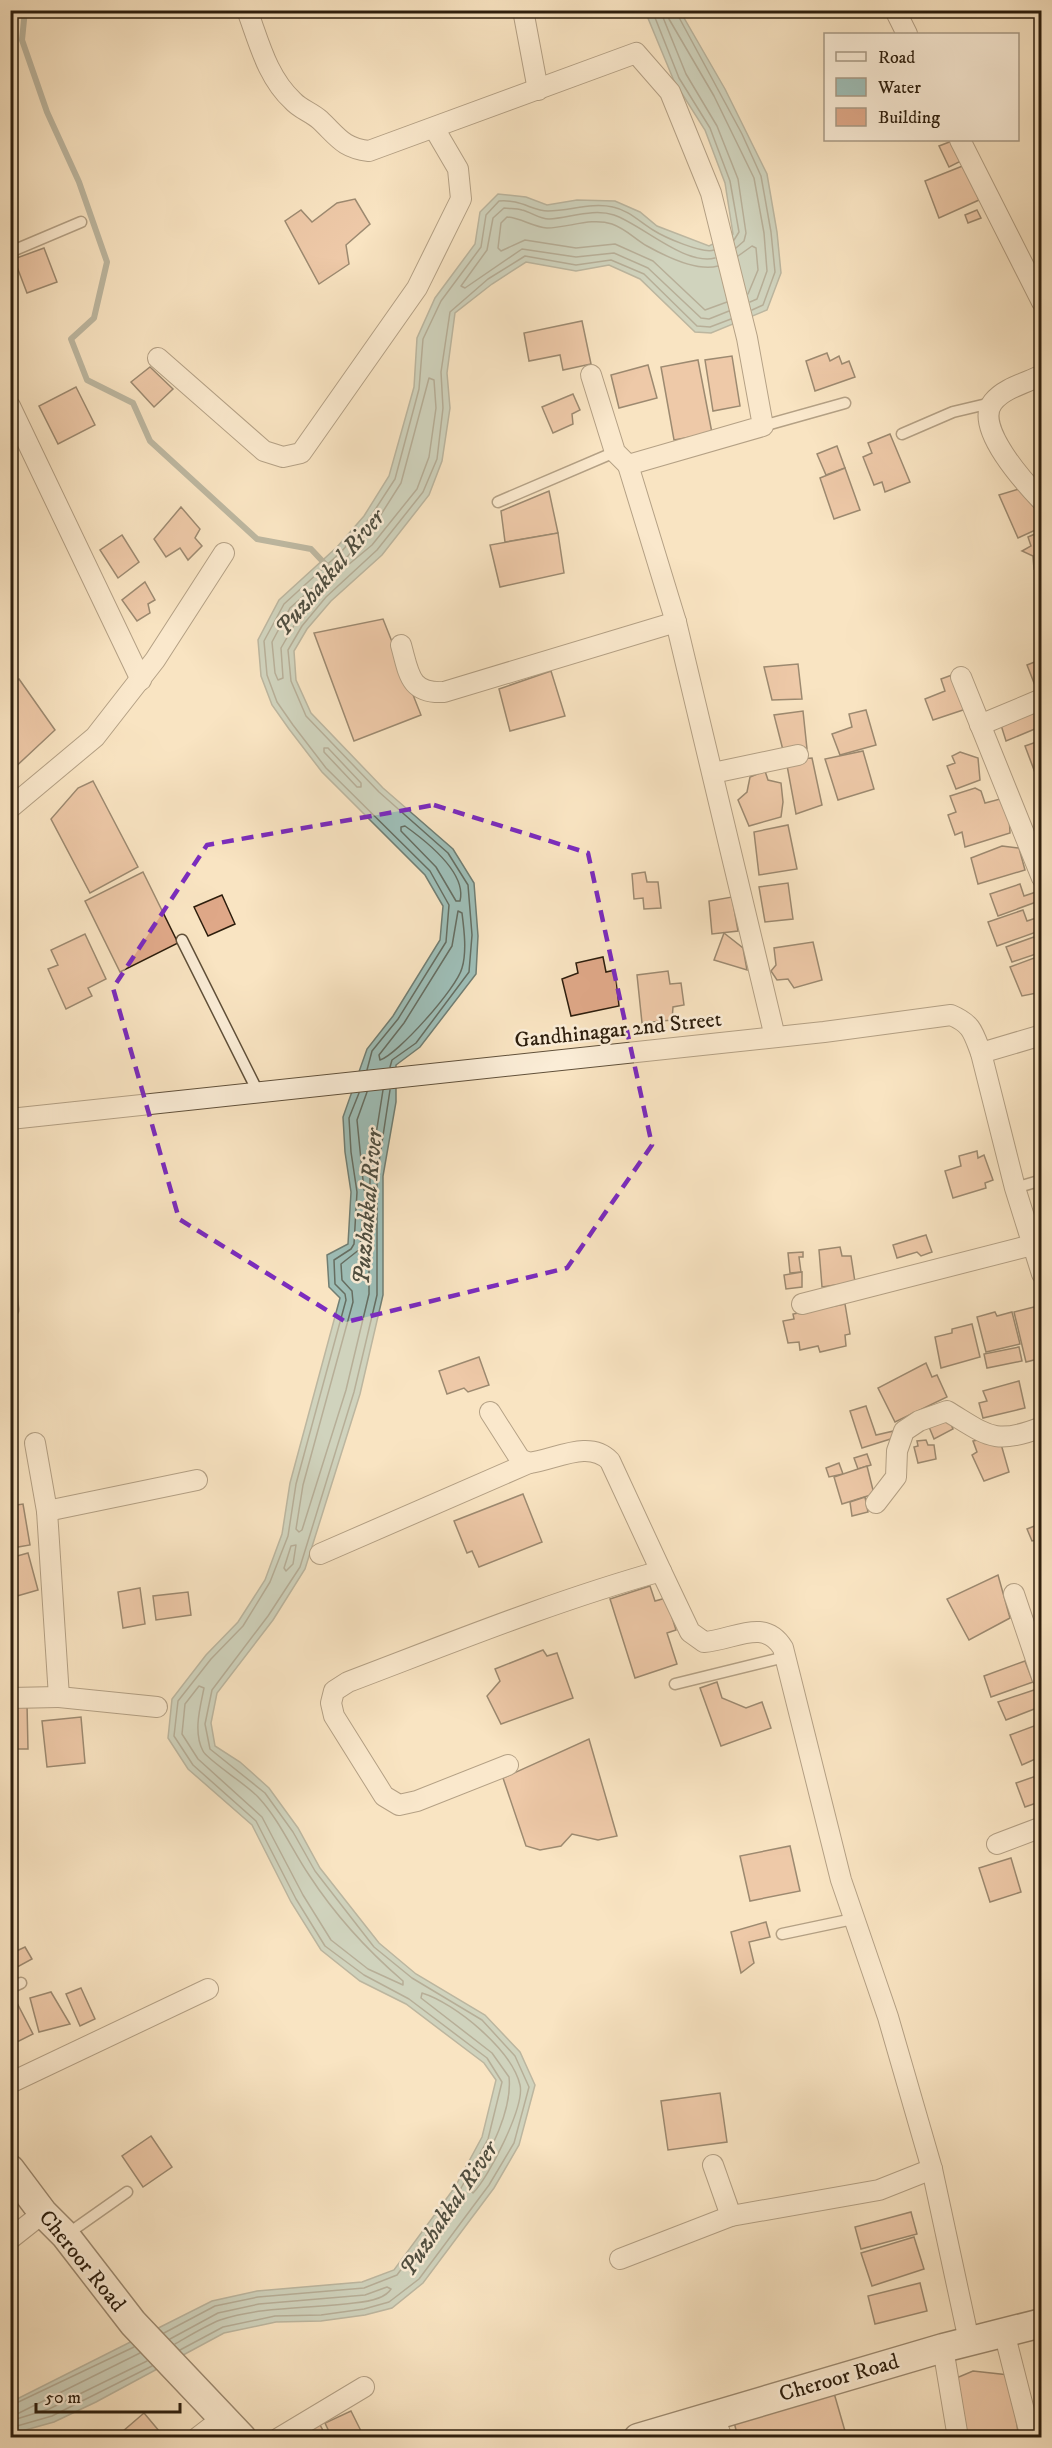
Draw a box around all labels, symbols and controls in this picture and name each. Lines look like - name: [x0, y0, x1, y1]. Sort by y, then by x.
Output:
- legend: [824, 33, 1019, 141]
- text: Road: [878, 47, 915, 69]
- text: Water: [877, 77, 921, 99]
- text: Building: [878, 107, 940, 129]
- water label: Puzhakkal River: [268, 502, 393, 642]
- street label: Gandhinagar 2nd Street: [513, 1006, 723, 1054]
- water label: Puzhakkal River: [346, 1125, 390, 1286]
- water label: Puzhakkal River: [393, 2134, 506, 2282]
- street label: Cheroor Road: [33, 2205, 131, 2317]
- street label: Cheroor Road: [776, 2348, 902, 2408]
- scale bar: [36, 2376, 180, 2414]
- text: 50 m: [45, 2387, 81, 2409]

